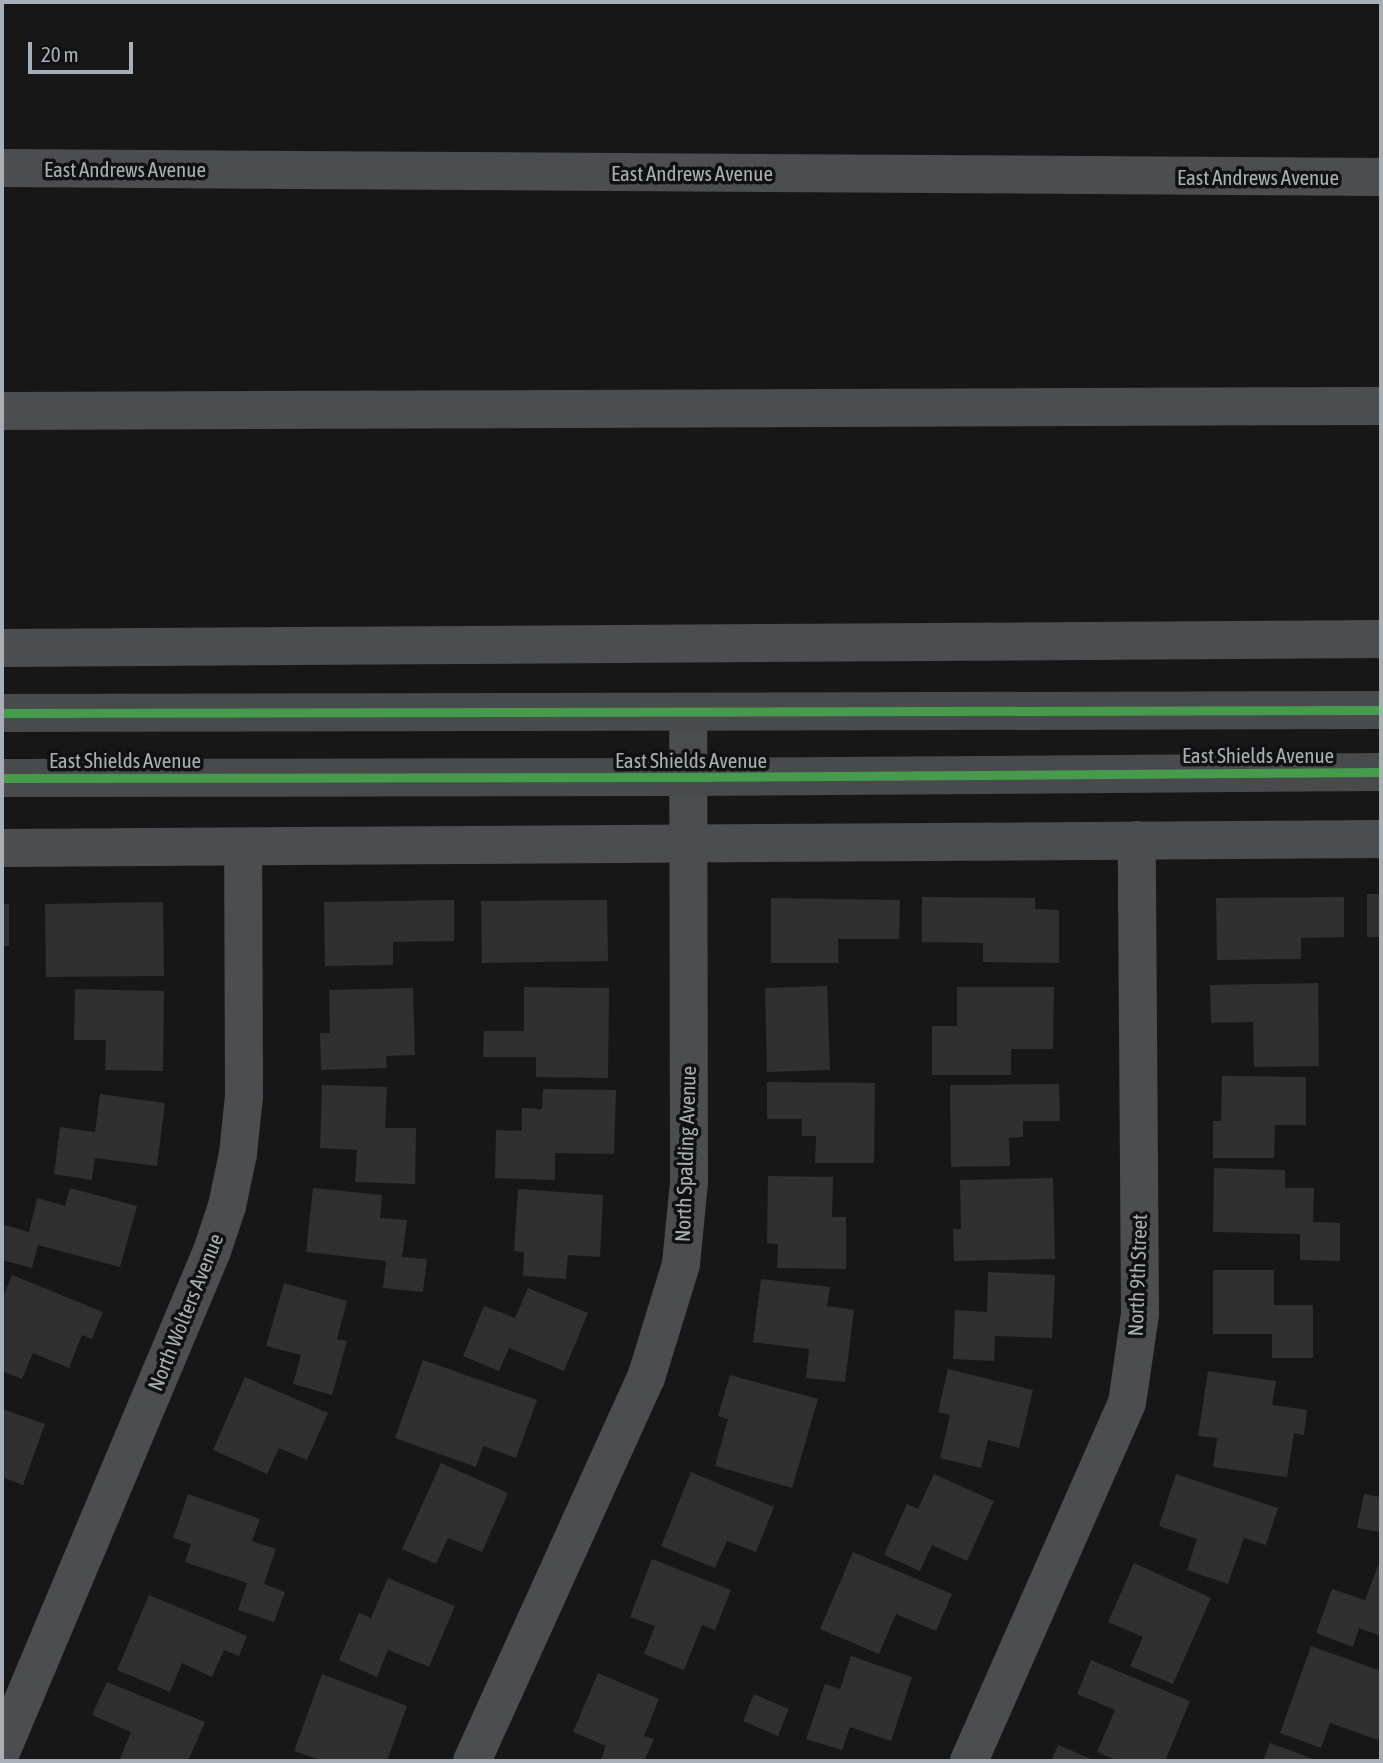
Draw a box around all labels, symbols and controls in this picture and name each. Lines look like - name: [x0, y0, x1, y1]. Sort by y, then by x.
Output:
- scale bar: [32, 28, 136, 72]
- text: 20 m: [41, 42, 79, 66]
- street label: East Andrews Avenue: [44, 156, 206, 182]
- street label: East Andrews Avenue: [611, 160, 773, 186]
- street label: East Andrews Avenue: [1177, 164, 1339, 190]
- street label: East Shields Avenue: [1182, 742, 1334, 768]
- street label: East Shields Avenue: [49, 747, 201, 773]
- street label: East Shields Avenue: [615, 747, 767, 773]
- street label: North Spalding Avenue: [669, 1065, 701, 1243]
- street label: North 9th Street: [1122, 1213, 1152, 1337]
- street label: North Wolters Avenue: [142, 1230, 228, 1394]

